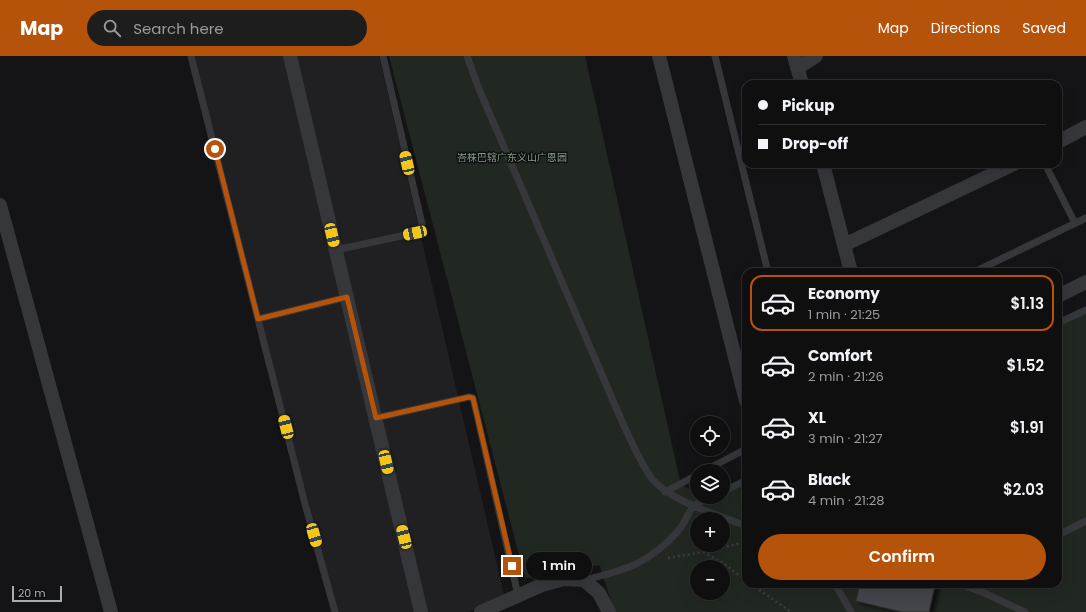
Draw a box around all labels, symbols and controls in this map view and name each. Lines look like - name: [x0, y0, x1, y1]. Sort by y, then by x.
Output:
- search box: [87, 10, 367, 46]
- text: Map: [20, 15, 63, 42]
- icon: search: [101, 17, 123, 39]
- text: Search here: [133, 18, 224, 39]
- text: Map: [878, 18, 909, 38]
- text: Directions: [931, 18, 1000, 38]
- text: Saved: [1022, 18, 1066, 38]
- text: Pickup: [782, 95, 834, 116]
- text: Drop-off: [782, 133, 848, 154]
- route start: [206, 140, 224, 158]
- car: [398, 150, 416, 176]
- park label: 峇株巴辖广东义山广恩园: [457, 150, 567, 165]
- car: [323, 222, 341, 248]
- car: [402, 225, 428, 241]
- text: Economy: [808, 283, 880, 304]
- icon: car: [760, 285, 796, 321]
- text: $1.13: [1010, 293, 1044, 314]
- text: 1 min · 21:25: [808, 305, 880, 324]
- text: Comfort: [808, 345, 872, 366]
- icon: car: [760, 347, 796, 383]
- text: $1.52: [1007, 355, 1044, 376]
- text: 2 min · 21:26: [808, 367, 884, 386]
- text: XL: [808, 407, 826, 428]
- icon: car: [760, 409, 796, 445]
- car: [277, 414, 295, 440]
- map controls: [690, 416, 730, 600]
- button: locate: [690, 416, 730, 456]
- text: $1.91: [1010, 417, 1044, 438]
- text: 3 min · 21:27: [808, 429, 883, 448]
- car: [377, 449, 395, 475]
- button: layers: [690, 464, 730, 504]
- text: Black: [808, 469, 851, 490]
- icon: car: [760, 471, 796, 507]
- text: $2.03: [1003, 479, 1044, 500]
- text: 4 min · 21:28: [808, 491, 884, 510]
- button: +: [690, 512, 730, 552]
- car: [305, 522, 323, 548]
- car: [395, 524, 413, 550]
- button: Confirm: [758, 534, 1046, 580]
- callout: 1 min: [526, 552, 592, 580]
- text: 1 min: [542, 556, 576, 575]
- route end: [503, 557, 521, 575]
- button: −: [690, 560, 730, 600]
- scale bar: [12, 584, 62, 603]
- text: 20 m: [18, 585, 46, 601]

